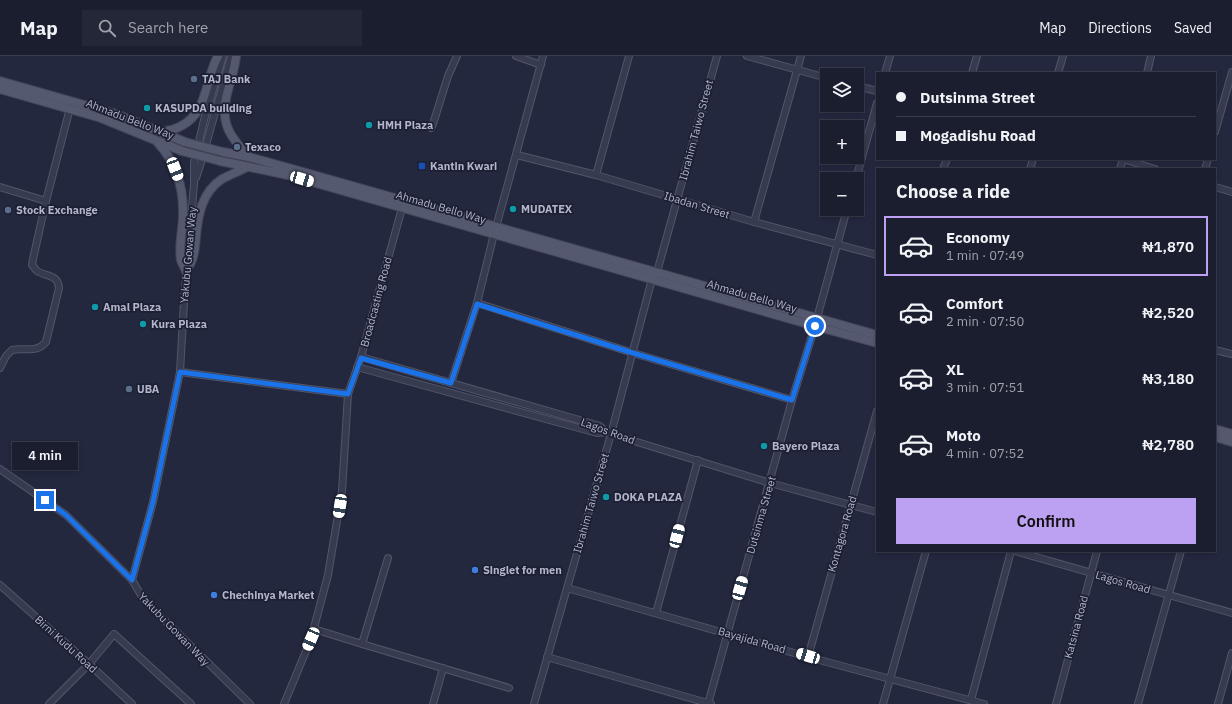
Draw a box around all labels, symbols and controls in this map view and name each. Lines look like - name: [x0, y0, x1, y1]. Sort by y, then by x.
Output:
- search box: [82, 10, 362, 46]
- text: Map: [20, 16, 58, 40]
- icon: search: [96, 17, 118, 39]
- text: Search here: [128, 18, 208, 37]
- text: Map: [1039, 19, 1066, 37]
- text: Directions: [1088, 19, 1152, 37]
- text: Saved: [1174, 19, 1212, 37]
- map controls: [820, 68, 864, 216]
- button: layers: [820, 68, 864, 112]
- place label: TAJ Bank: [202, 72, 251, 86]
- marker: TAJ Bank: [189, 74, 199, 84]
- street label: Ibrahim Taiwo Street: [676, 78, 716, 182]
- text: Dutsinma Street: [920, 88, 1035, 107]
- street label: Ahmadu Bello Way: [84, 96, 176, 142]
- place label: KASUPDA building: [155, 101, 252, 115]
- marker: KASUPDA building: [142, 103, 152, 113]
- place label: HMH Plaza: [377, 118, 433, 132]
- marker: HMH Plaza: [364, 120, 374, 130]
- button: +: [820, 120, 864, 164]
- text: Mogadishu Road: [920, 126, 1036, 145]
- place label: Texaco: [245, 140, 281, 154]
- marker: Texaco: [232, 142, 242, 152]
- car: [165, 156, 185, 182]
- place label: Kantin Kwari: [430, 159, 497, 173]
- marker: Kantin Kwari: [417, 161, 427, 171]
- car: [289, 170, 315, 188]
- button: −: [820, 172, 864, 216]
- text: Choose a ride: [896, 180, 1010, 203]
- street label: Ahmadu Bello Way: [394, 187, 488, 227]
- street label: Ibadan Street: [662, 188, 732, 222]
- place label: MUDATEX: [521, 202, 573, 216]
- place label: Stock Exchange: [16, 203, 98, 217]
- marker: MUDATEX: [508, 204, 518, 214]
- marker: Stock Exchange: [3, 205, 13, 215]
- street label: Yakubu Gowan Way: [177, 206, 199, 304]
- icon: car: [898, 228, 934, 264]
- text: Economy: [946, 228, 1010, 247]
- text: ₦1,870: [1142, 237, 1194, 256]
- text: 1 min · 07:49: [946, 247, 1024, 264]
- street label: Broadcasting Road: [357, 255, 395, 349]
- street label: Ahmadu Bello Way: [705, 276, 799, 316]
- icon: car: [898, 294, 934, 330]
- text: Comfort: [946, 294, 1003, 313]
- place label: Amal Plaza: [103, 300, 161, 314]
- marker: Amal Plaza: [90, 302, 100, 312]
- text: ₦2,520: [1142, 303, 1194, 322]
- text: 2 min · 07:50: [946, 313, 1024, 330]
- place label: Kura Plaza: [151, 317, 207, 331]
- route start: [806, 317, 824, 335]
- marker: Kura Plaza: [138, 319, 148, 329]
- icon: car: [898, 360, 934, 396]
- text: XL: [946, 360, 964, 379]
- text: ₦3,180: [1142, 369, 1194, 388]
- text: 3 min · 07:51: [946, 379, 1024, 396]
- place label: UBA: [137, 382, 160, 396]
- marker: UBA: [124, 384, 134, 394]
- street label: Lagos Road: [579, 415, 637, 447]
- icon: car: [898, 426, 934, 462]
- text: Moto: [946, 426, 981, 445]
- text: ₦2,780: [1142, 435, 1194, 454]
- place label: Bayero Plaza: [772, 439, 839, 453]
- marker: Bayero Plaza: [759, 441, 769, 451]
- callout: 4 min: [12, 442, 78, 470]
- text: 4 min · 07:52: [946, 445, 1024, 462]
- text: 4 min: [28, 447, 62, 464]
- street label: Ibrahim Taiwo Street: [570, 451, 612, 555]
- street label: Dutsinma Street: [743, 474, 779, 555]
- place label: DOKA PLAZA: [614, 490, 683, 504]
- route end: [36, 491, 54, 509]
- marker: DOKA PLAZA: [601, 492, 611, 502]
- car: [332, 493, 348, 519]
- street label: Kontagora Road: [824, 494, 860, 574]
- button: Confirm: [896, 498, 1196, 544]
- car: [668, 523, 686, 549]
- place label: Singlet for men: [483, 563, 562, 577]
- marker: Singlet for men: [470, 565, 480, 575]
- street label: Lagos Road: [1094, 567, 1152, 597]
- car: [731, 575, 749, 601]
- place label: Chechinya Market: [222, 588, 315, 602]
- street label: Yakubu Gowan Way: [135, 589, 213, 669]
- marker: Chechinya Market: [209, 590, 219, 600]
- street label: Katsina Road: [1061, 594, 1091, 660]
- street label: Birni Kudu Road: [32, 612, 100, 676]
- street label: Bayajida Road: [716, 624, 788, 656]
- car: [301, 626, 321, 652]
- car: [795, 647, 821, 665]

